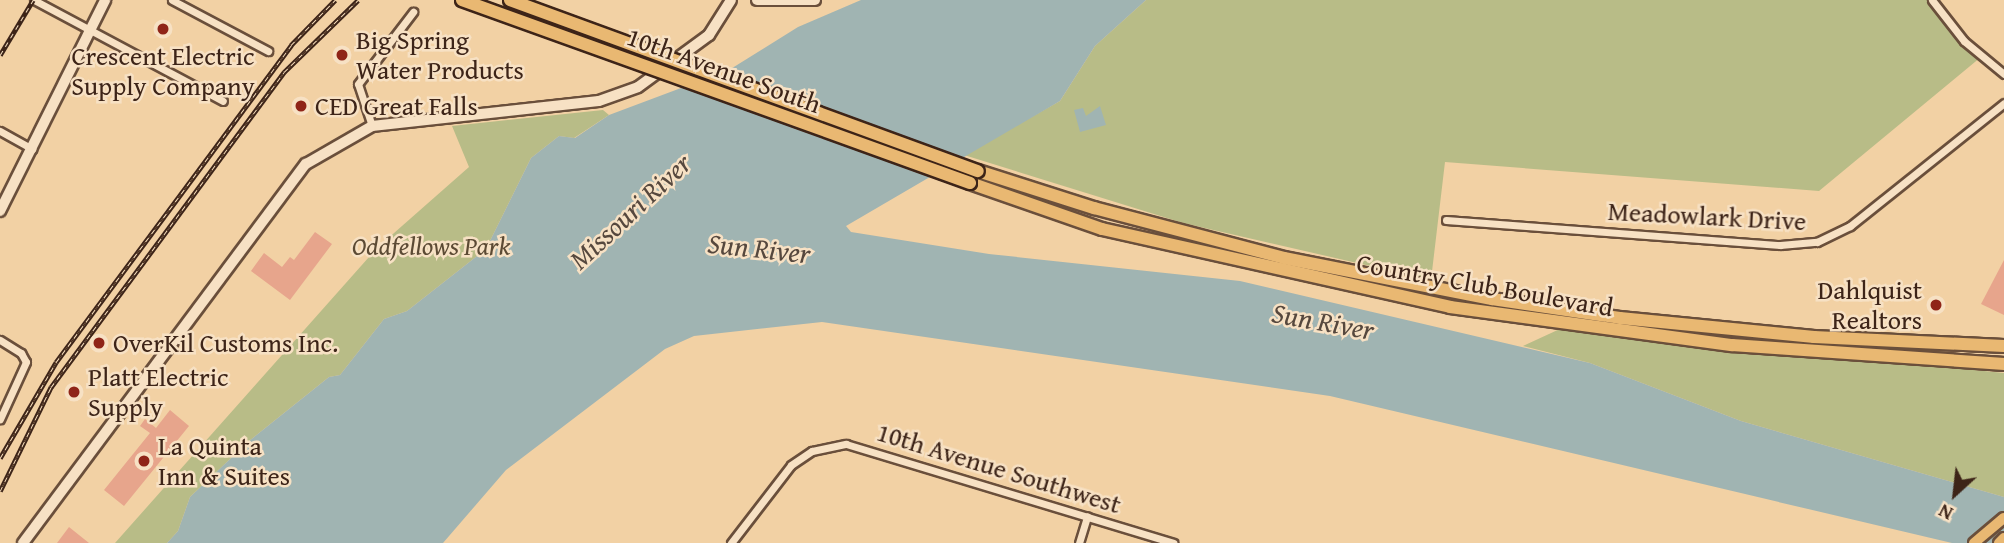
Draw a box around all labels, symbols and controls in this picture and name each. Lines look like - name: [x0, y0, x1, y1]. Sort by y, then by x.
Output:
- street label: 10th Avenue South: [623, 20, 825, 120]
- marker: Crescent Electric Supply Company: [155, 21, 171, 37]
- place label: Big Spring Water Products: [356, 24, 524, 86]
- place label: Crescent Electric Supply Company: [71, 40, 255, 102]
- marker: Big Spring Water Products: [334, 47, 350, 63]
- place label: CED Great Falls: [315, 90, 478, 122]
- marker: CED Great Falls: [293, 98, 309, 114]
- water label: Missouri River: [562, 146, 698, 276]
- street label: Meadowlark Drive: [1607, 195, 1807, 237]
- water label: Sun River: [706, 226, 812, 270]
- park label: Oddfellows Park: [352, 230, 510, 262]
- street label: Country Club Boulevard: [1354, 247, 1616, 323]
- place label: Dahlquist Realtors: [1817, 274, 1922, 336]
- water label: Sun River: [1269, 296, 1377, 346]
- marker: Dahlquist Realtors: [1928, 297, 1944, 313]
- place label: OverKil Customs Inc.: [113, 327, 338, 359]
- marker: OverKil Customs Inc.: [91, 335, 107, 351]
- place label: Platt Electric Supply: [88, 361, 229, 422]
- marker: Platt Electric Supply: [66, 384, 82, 400]
- street label: 10th Avenue Southwest: [873, 416, 1125, 520]
- place label: La Quinta Inn & Suites: [158, 430, 290, 492]
- marker: La Quinta Inn & Suites: [136, 453, 152, 469]
- north arrow: [1920, 459, 1990, 529]
- text: N: [1933, 497, 1957, 528]

